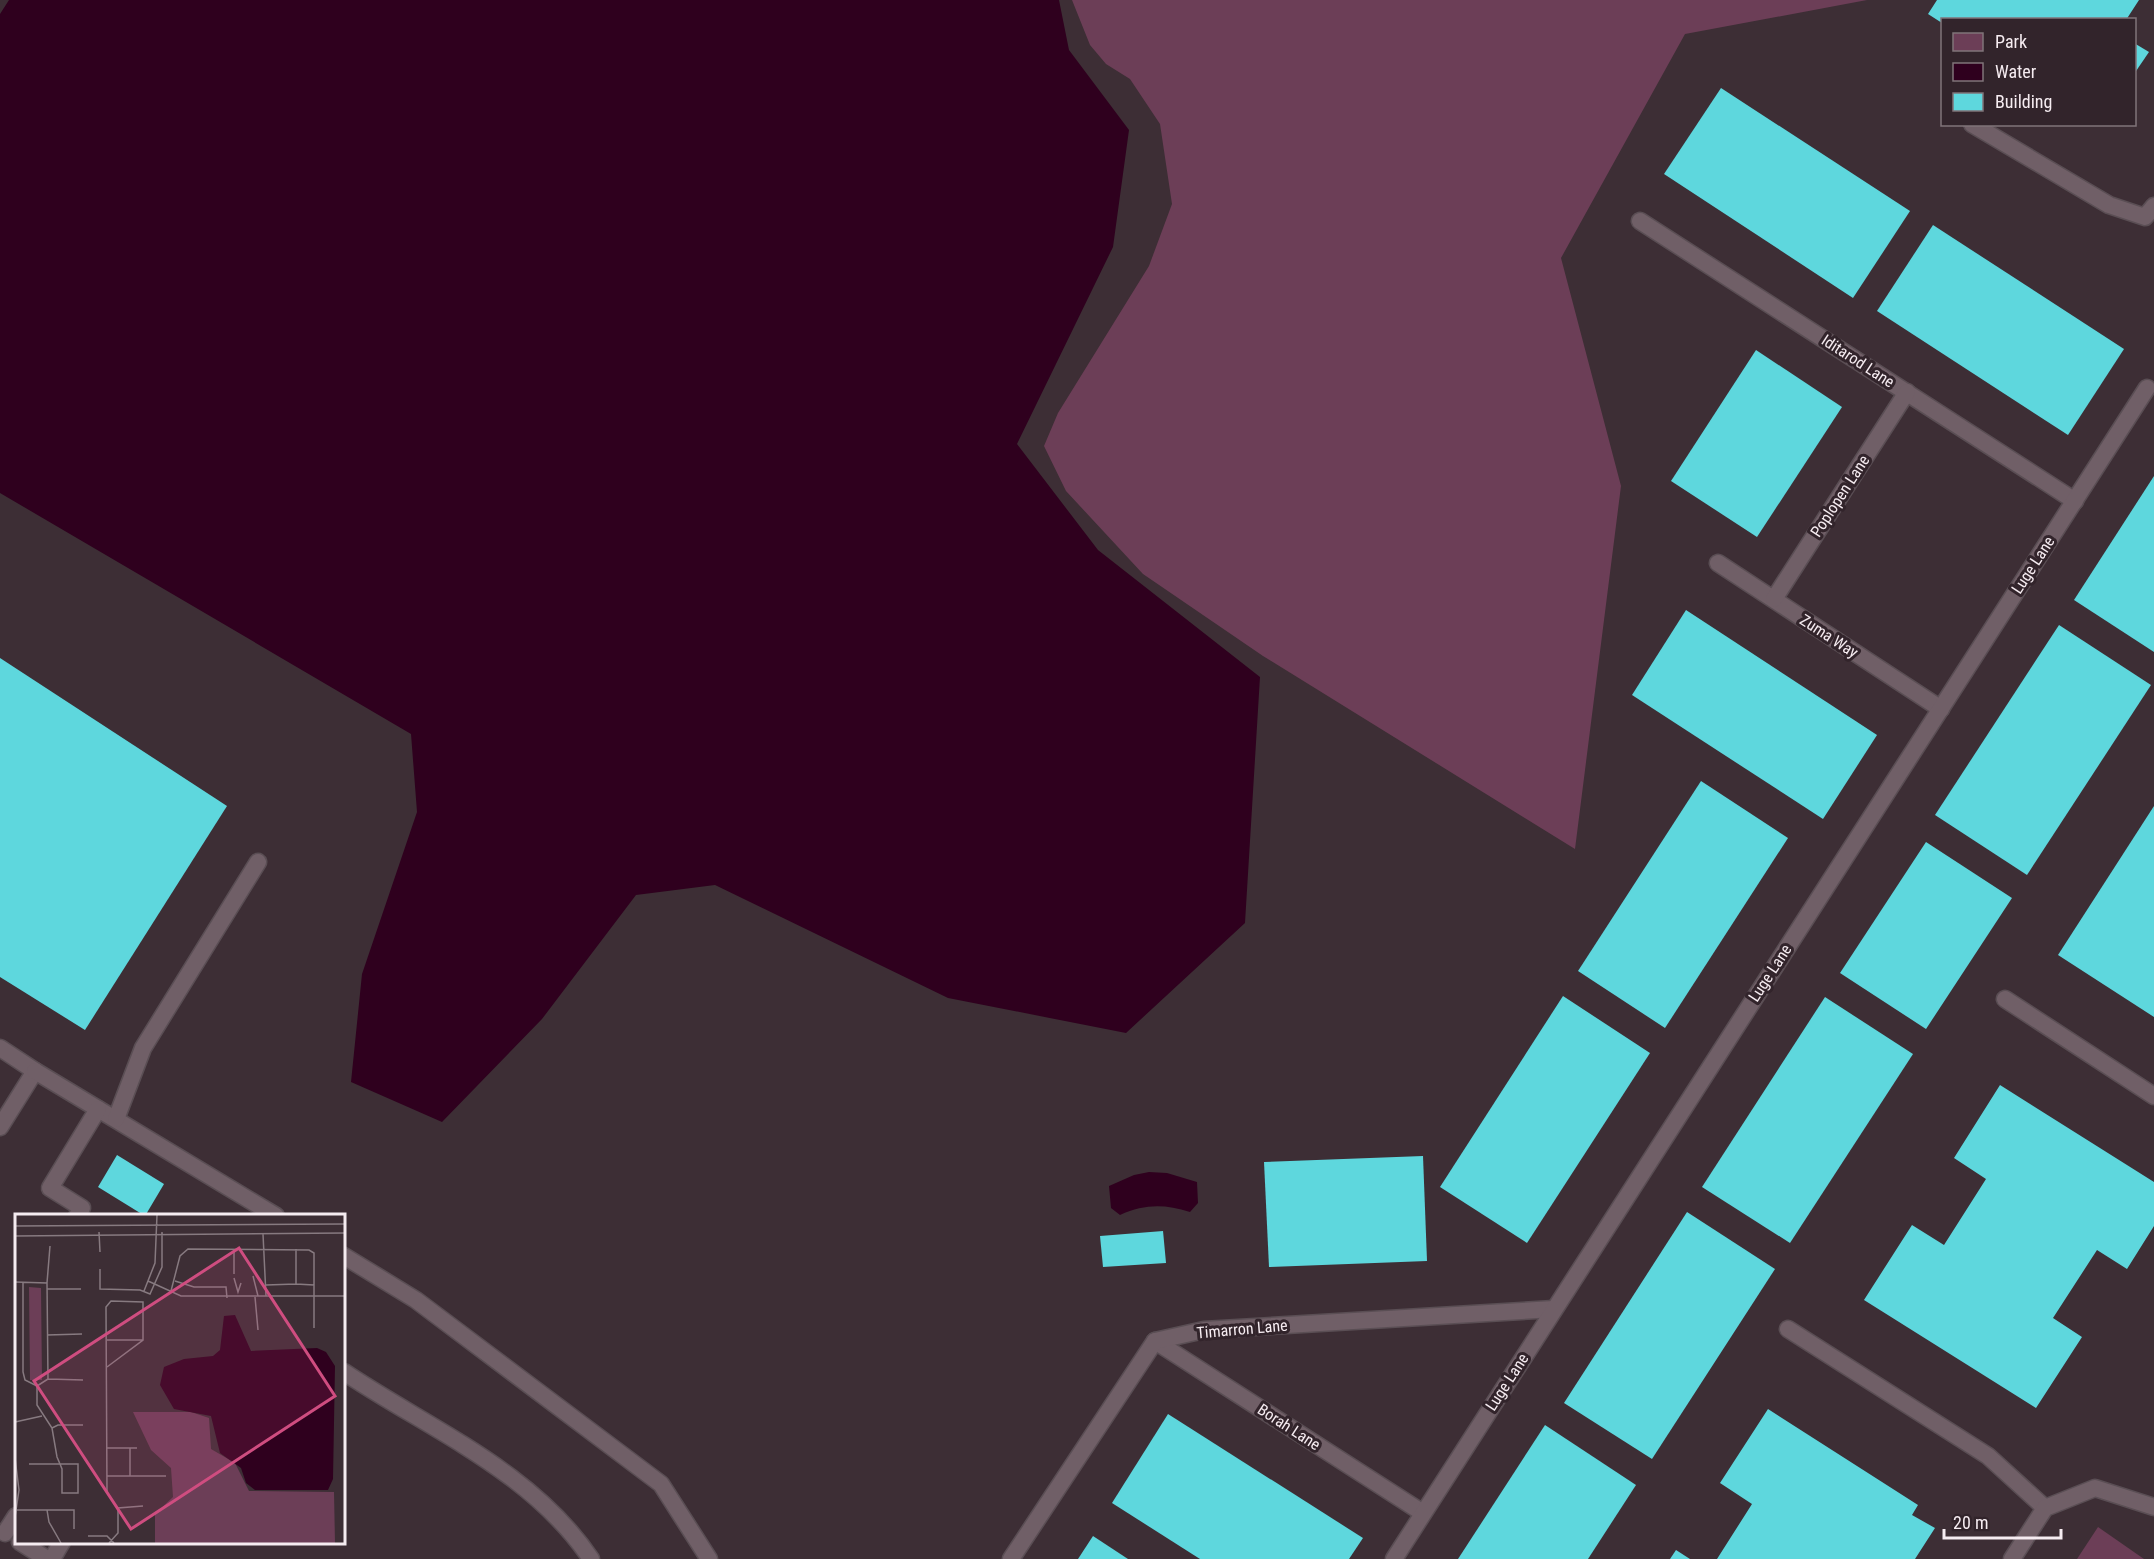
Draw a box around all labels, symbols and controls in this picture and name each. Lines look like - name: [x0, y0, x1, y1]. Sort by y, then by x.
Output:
- legend: [1941, 18, 2136, 126]
- text: Park: [1995, 31, 2027, 52]
- text: Water: [1995, 61, 2037, 82]
- text: Building: [1995, 91, 2052, 112]
- street label: Iditarod Lane: [1818, 330, 1898, 392]
- street label: Poplopen Lane: [1807, 452, 1873, 540]
- street label: Luge Lane: [2007, 533, 2059, 597]
- street label: Zuma Way: [1796, 610, 1862, 662]
- street label: Luge Lane: [1744, 941, 1796, 1005]
- inset map: [15, 1214, 345, 1544]
- street label: Timarron Lane: [1196, 1316, 1288, 1342]
- street label: Luge Lane: [1481, 1350, 1533, 1414]
- street label: Borah Lane: [1254, 1400, 1324, 1454]
- scale bar: [1944, 1502, 2061, 1540]
- text: 20 m: [1953, 1512, 1988, 1533]

